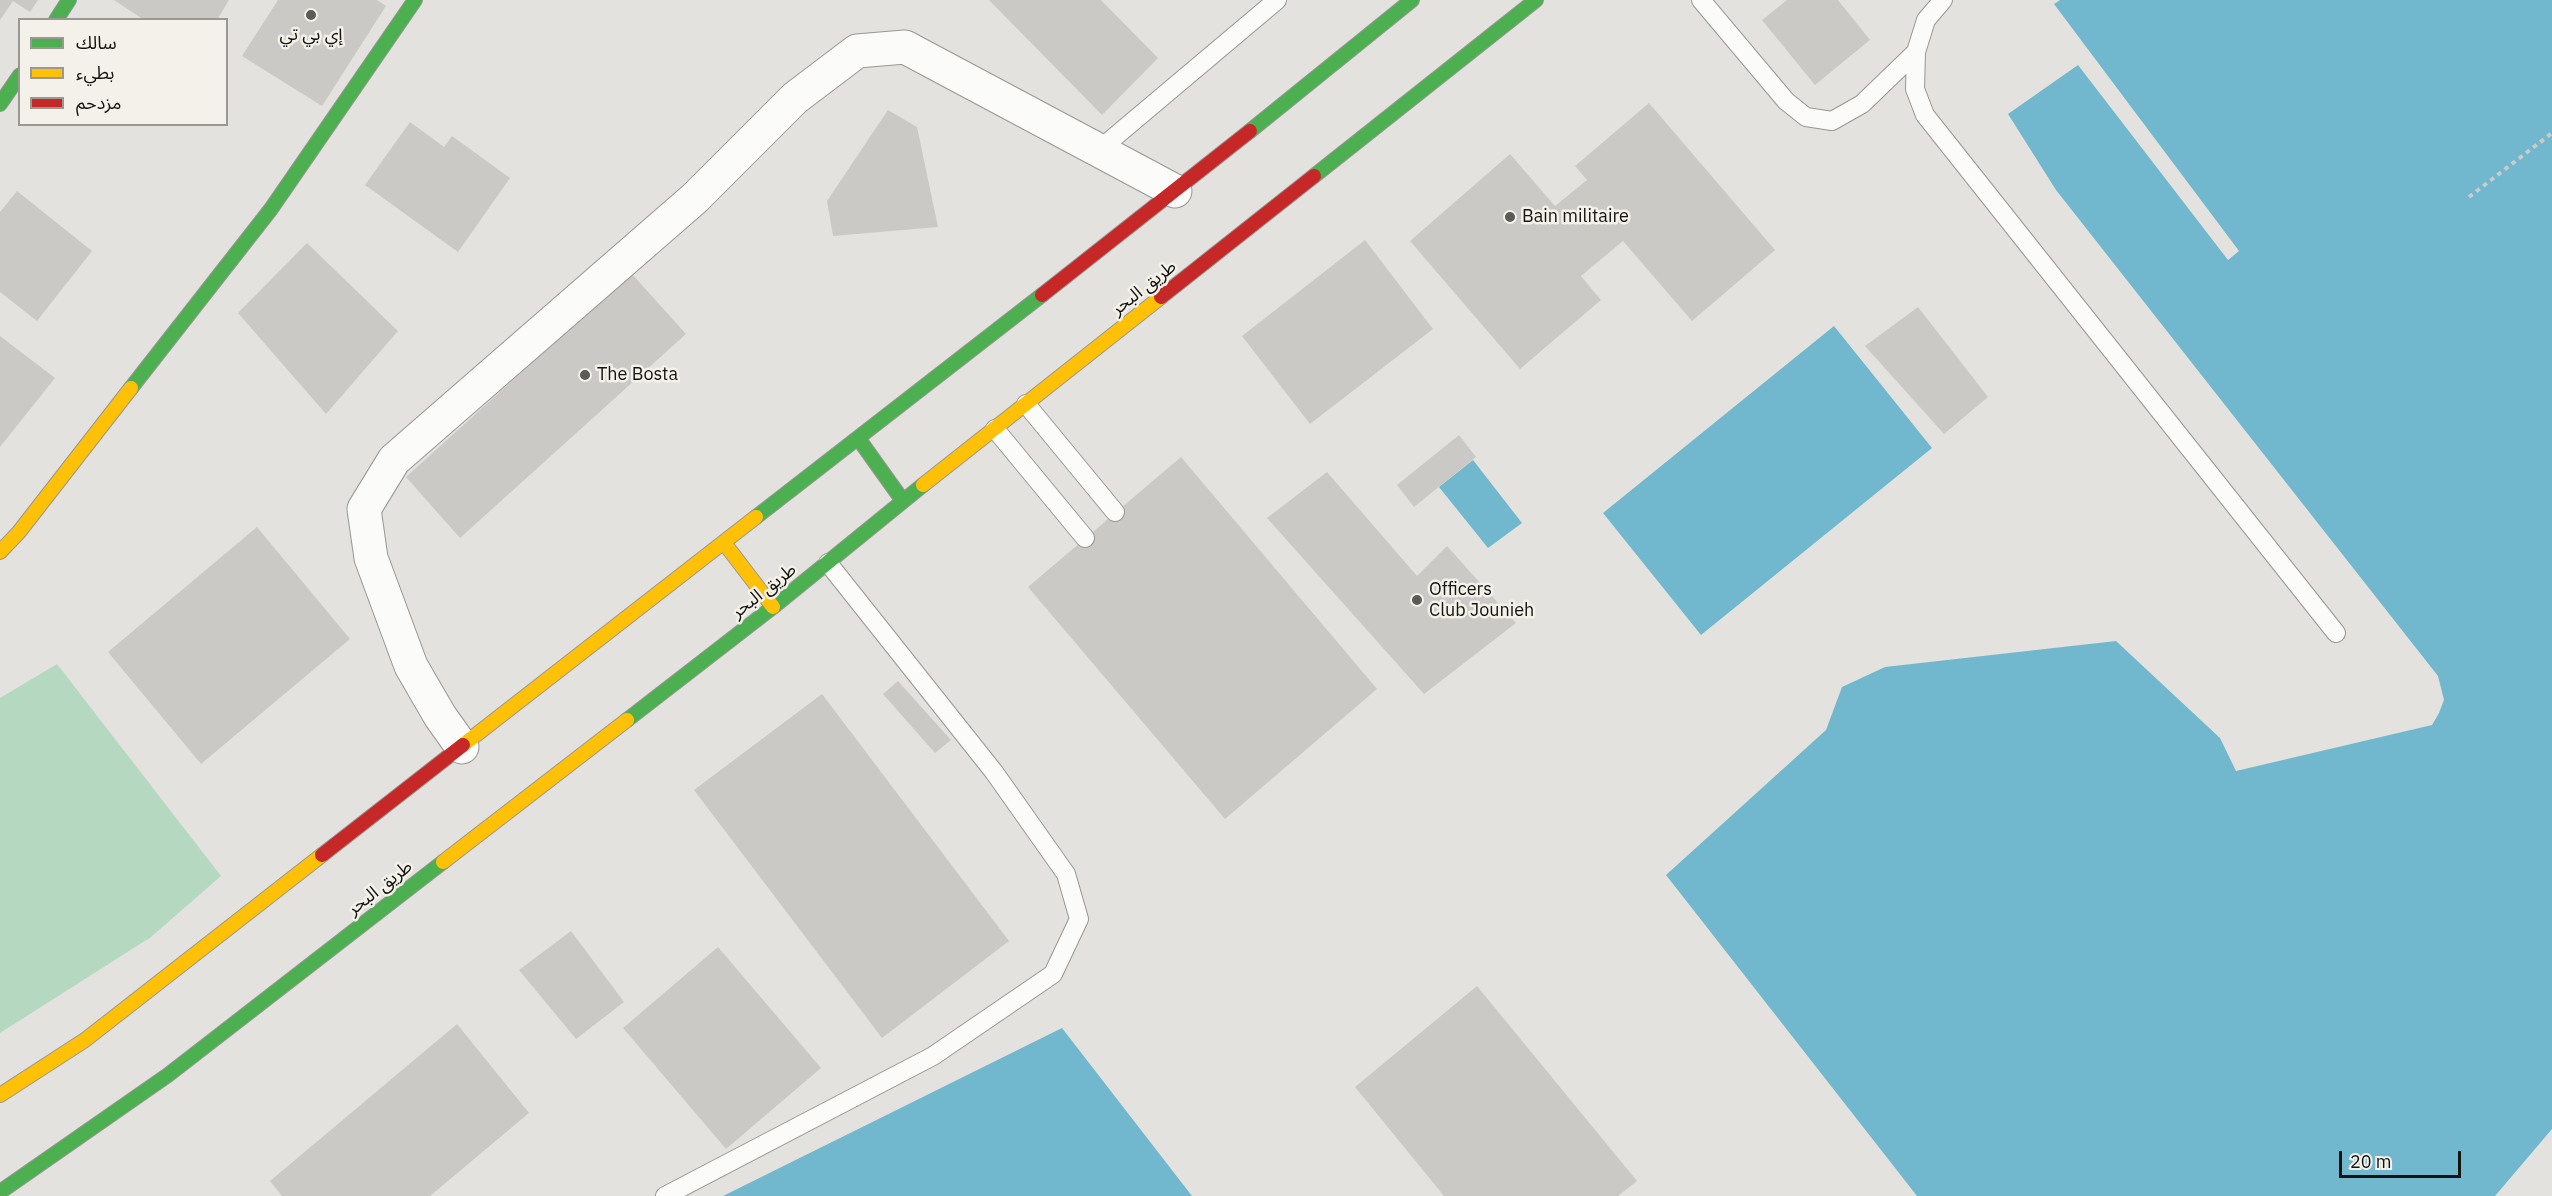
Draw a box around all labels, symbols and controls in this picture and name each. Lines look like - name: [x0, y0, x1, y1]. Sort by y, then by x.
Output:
- marker: إي بي تي: [304, 8, 318, 22]
- legend: [18, 18, 228, 126]
- place label: إي بي تي: [279, 24, 343, 46]
- text: سالك: [76, 31, 117, 54]
- text: بطيء: [76, 61, 114, 84]
- text: مزدحم: [76, 91, 121, 114]
- place label: Bain militaire: [1522, 206, 1629, 228]
- marker: Bain militaire: [1503, 210, 1517, 224]
- street label: طريق البحر: [1107, 256, 1181, 320]
- place label: The Bosta: [597, 364, 678, 386]
- marker: The Bosta: [578, 368, 592, 382]
- street label: طريق البحر: [727, 559, 801, 623]
- place label: Officers Club Jounieh: [1429, 579, 1534, 622]
- marker: Officers Club Jounieh: [1410, 593, 1424, 607]
- street label: طريق البحر: [343, 856, 417, 920]
- scale bar: [2342, 1139, 2464, 1177]
- text: 20 m: [2350, 1150, 2392, 1173]

